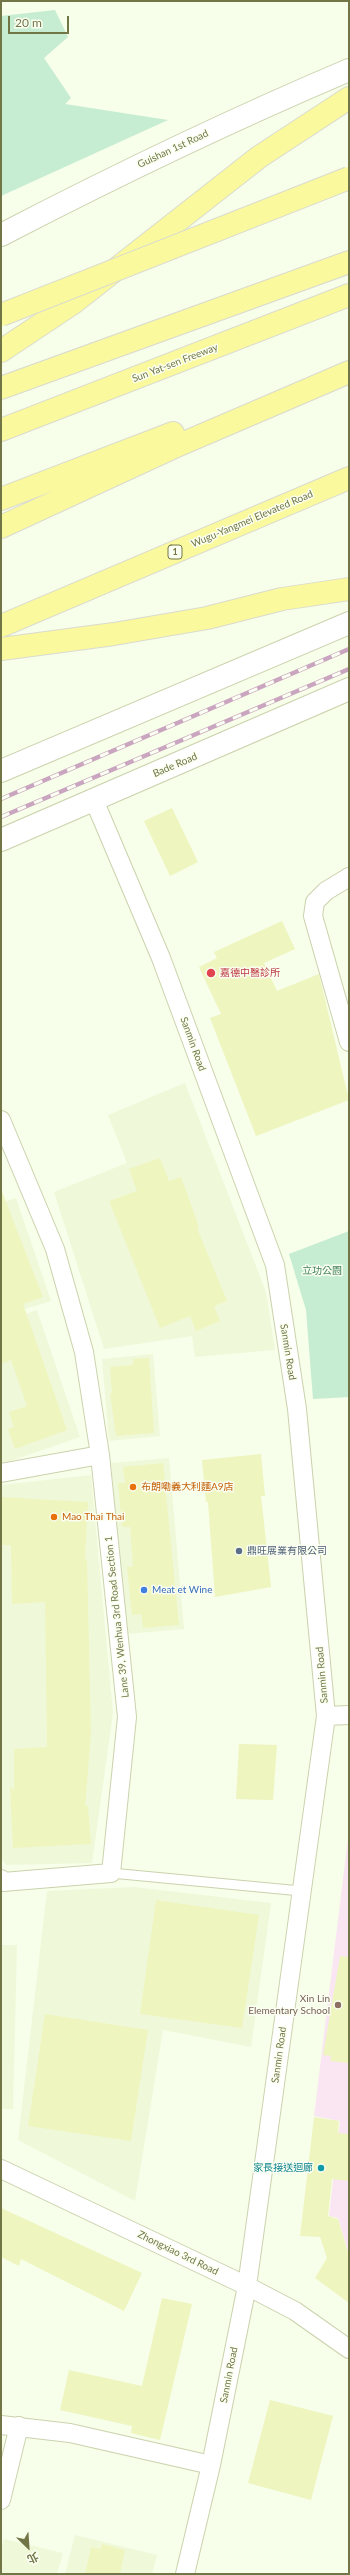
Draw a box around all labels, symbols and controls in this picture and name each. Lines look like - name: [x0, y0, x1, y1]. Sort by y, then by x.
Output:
- scale bar: [10, 8, 71, 34]
- text: 20 m: [15, 15, 42, 30]
- street label: Guishan 1st Road: [136, 127, 210, 171]
- street label: Sun Yat-sen Freeway: [130, 341, 220, 385]
- street label: Wugu-Yangmei Elevated Road: [189, 488, 315, 550]
- road number: 1: [168, 545, 182, 559]
- street label: Bade Road: [151, 750, 199, 780]
- marker: 嘉德中醫診所: [205, 967, 217, 979]
- place label: 嘉德中醫診所: [220, 967, 280, 979]
- street label: Sanmin Road: [178, 1015, 208, 1073]
- park label: 立功公園: [302, 1265, 342, 1277]
- street label: Sanmin Road: [278, 1323, 298, 1381]
- place label: 布朗嘞義大利麵A9店: [141, 1481, 234, 1493]
- marker: 布朗嘞義大利麵A9店: [128, 1482, 138, 1492]
- place label: Mao Thai Thai: [62, 1511, 124, 1523]
- marker: Mao Thai Thai: [49, 1512, 59, 1522]
- street label: Lane 39, Wenhua 3rd Road Section 1: [103, 1535, 131, 1699]
- place label: 鼎旺展業有限公司: [247, 1545, 327, 1557]
- marker: 鼎旺展業有限公司: [234, 1546, 244, 1556]
- place label: Meat et Wine: [152, 1584, 212, 1596]
- marker: Meat et Wine: [139, 1585, 149, 1595]
- street label: Sanmin Road: [314, 1646, 330, 1704]
- place label: Xin Lin Elementary School: [248, 1993, 330, 2016]
- marker: Xin Lin Elementary School: [333, 2000, 343, 2010]
- street label: Sanmin Road: [269, 2026, 289, 2084]
- place label: 家長接送迴廊: [253, 2162, 313, 2174]
- marker: 家長接送迴廊: [316, 2163, 326, 2173]
- street label: Zhongxiao 3rd Road: [136, 2228, 220, 2278]
- street label: Sanmin Road: [218, 2346, 240, 2404]
- north arrow: [8, 2527, 48, 2567]
- text: 北: [26, 2550, 41, 2567]

